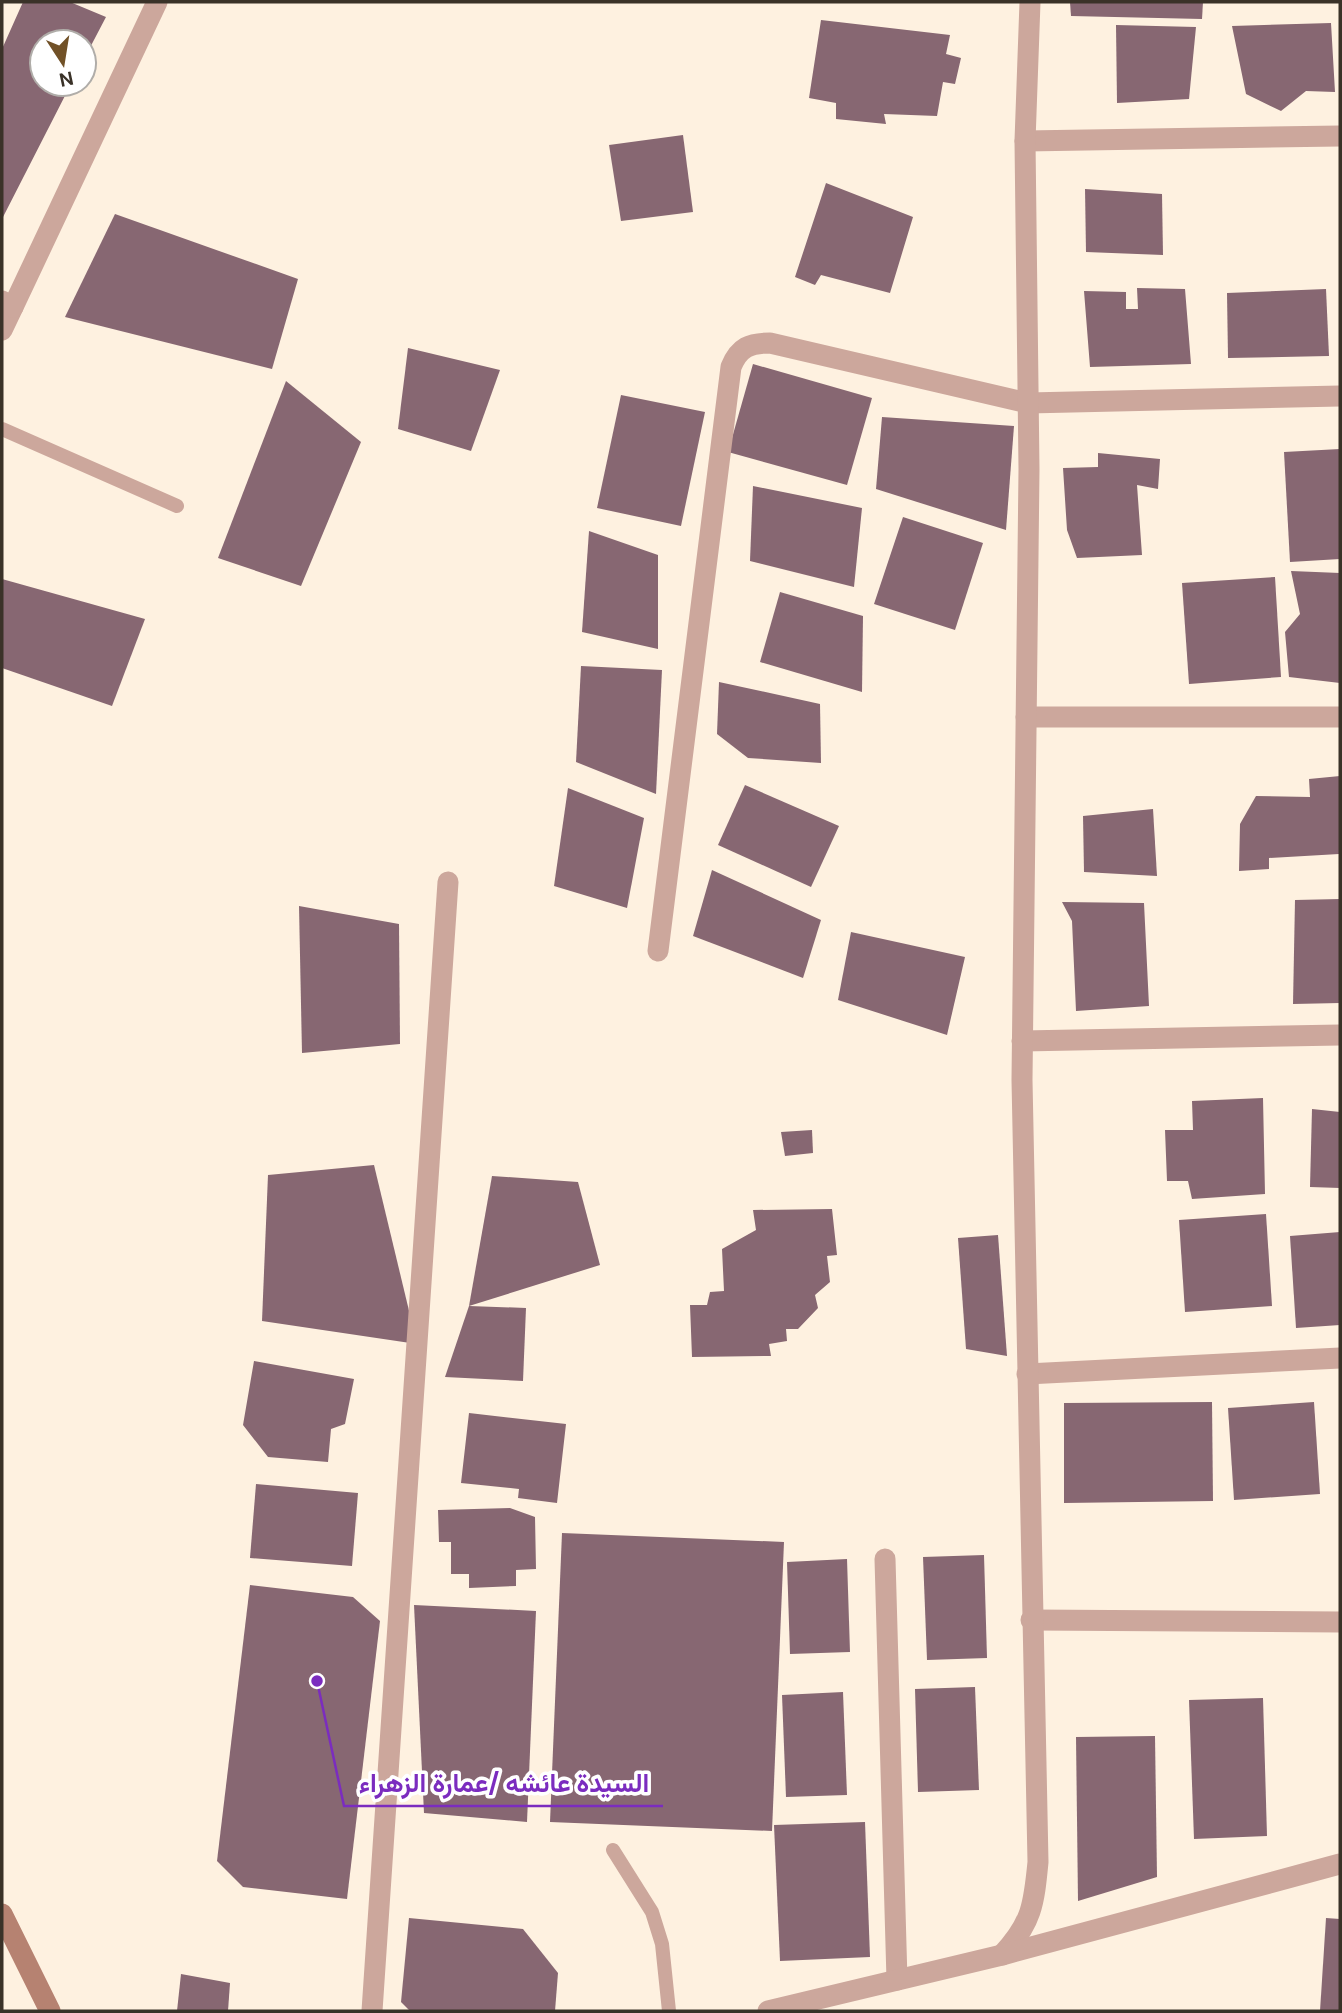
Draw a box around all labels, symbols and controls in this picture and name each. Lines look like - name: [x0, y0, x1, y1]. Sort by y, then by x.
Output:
- north arrow: [28, 28, 98, 98]
- text: N: [57, 65, 76, 93]
- callout: السيدة عائشه /عمارة الزهراء: [344, 1759, 663, 1806]
- text: السيدة عائشه /عمارة الزهراء: [359, 1766, 649, 1800]

